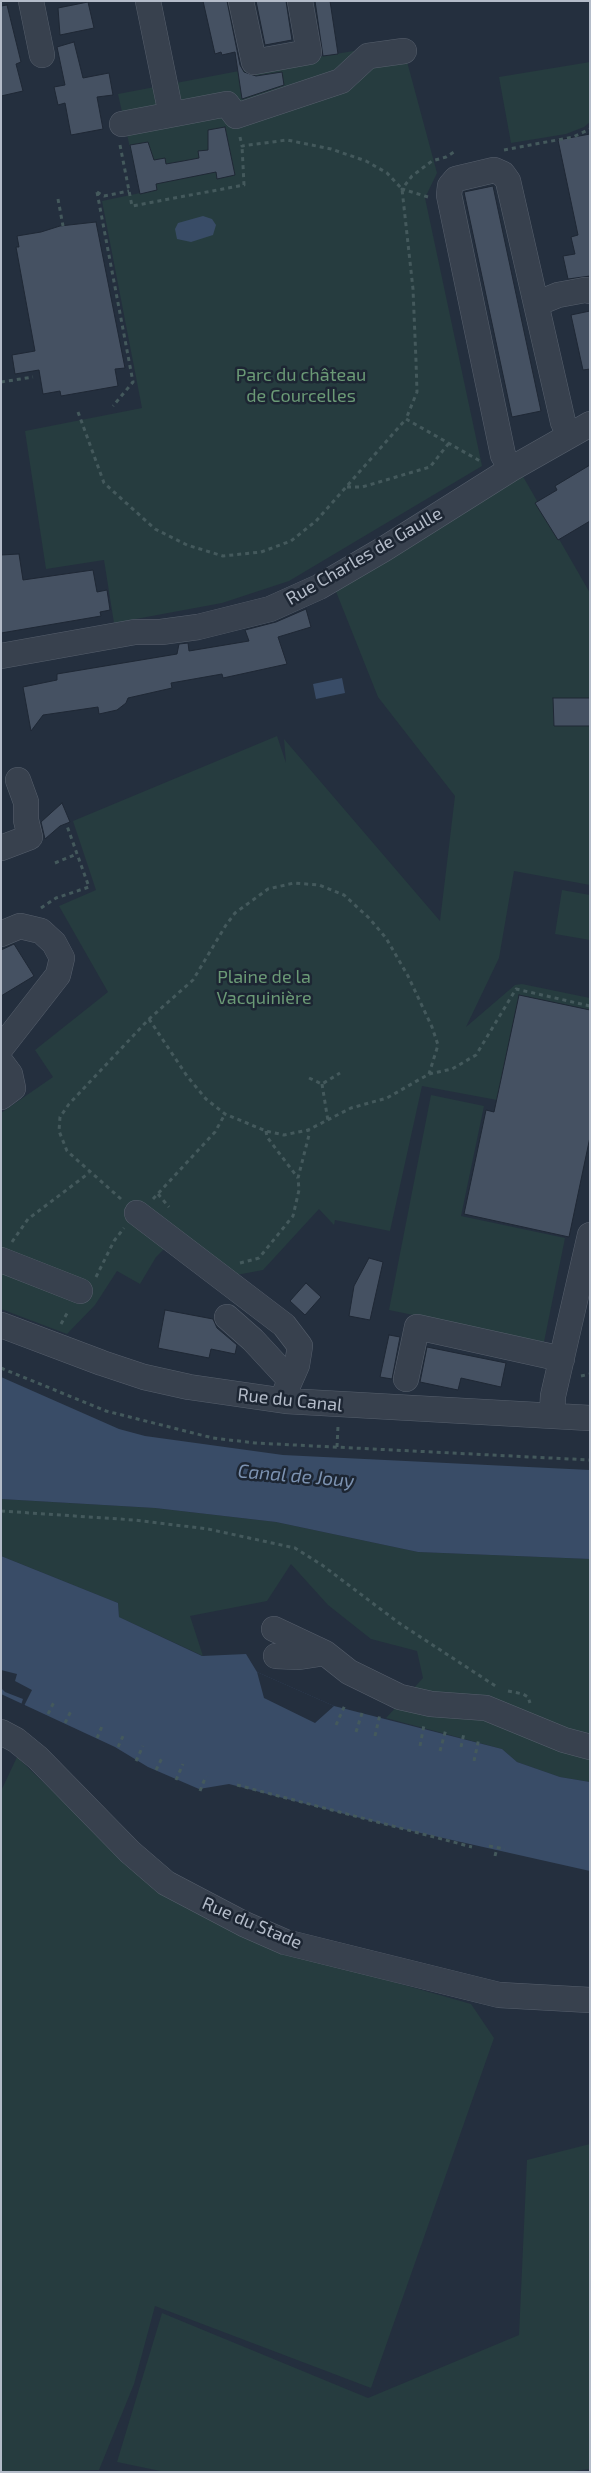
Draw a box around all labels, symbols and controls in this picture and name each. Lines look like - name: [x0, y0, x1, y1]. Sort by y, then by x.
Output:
- park label: Parc du château de Courcelles: [236, 364, 366, 406]
- street label: Rue Charles de Gaulle: [282, 502, 446, 610]
- park label: Plaine de la Vacquinière: [216, 966, 312, 1009]
- street label: Rue du Canal: [236, 1384, 344, 1416]
- water label: Canal de Jouy: [237, 1460, 355, 1492]
- street label: Rue du Stade: [199, 1892, 305, 1954]

